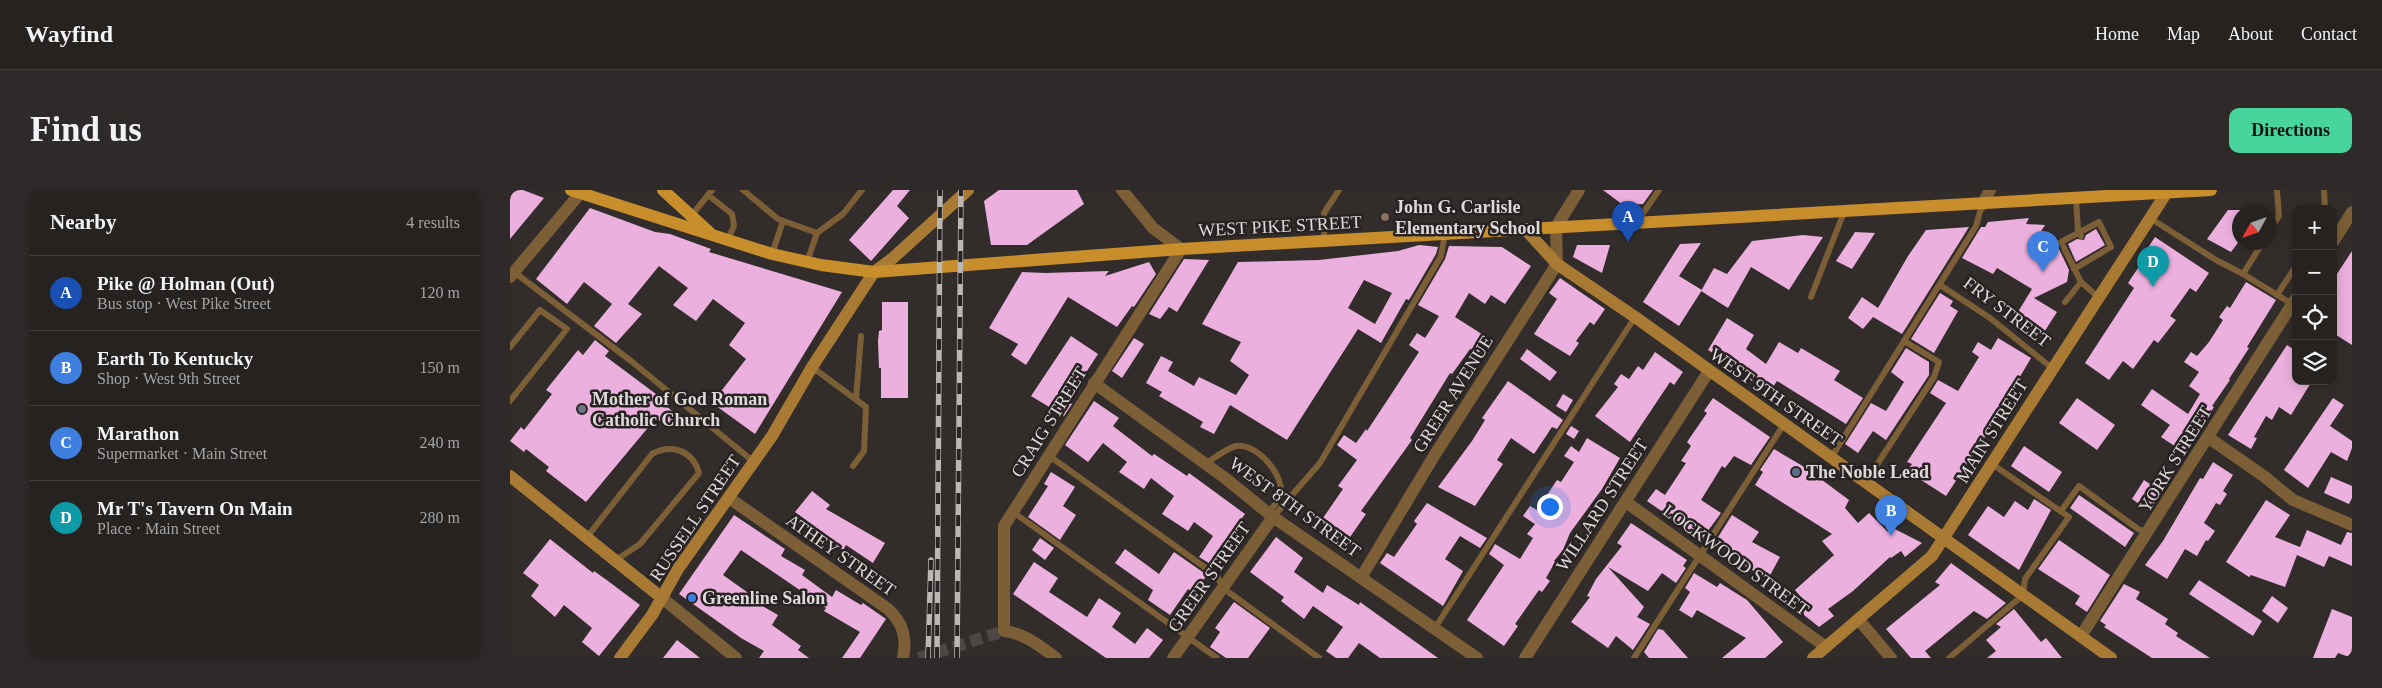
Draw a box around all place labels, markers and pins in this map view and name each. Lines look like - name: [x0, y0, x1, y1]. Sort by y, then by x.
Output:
- place label: John G. Carlisle Elementary School: [1395, 197, 1541, 238]
- pin: A: [1612, 201, 1644, 242]
- marker: John G. Carlisle Elementary School: [1379, 211, 1391, 223]
- pin: C: [2027, 231, 2059, 272]
- pin: D: [2137, 246, 2169, 287]
- place label: Mother of God Roman Catholic Church: [592, 389, 767, 430]
- marker: Mother of God Roman Catholic Church: [576, 403, 588, 415]
- place label: The Noble Lead: [1806, 462, 1929, 482]
- marker: The Noble Lead: [1790, 466, 1802, 478]
- pin: B: [1875, 495, 1907, 536]
- place label: Greenline Salon: [702, 588, 825, 608]
- marker: Greenline Salon: [686, 592, 698, 604]

